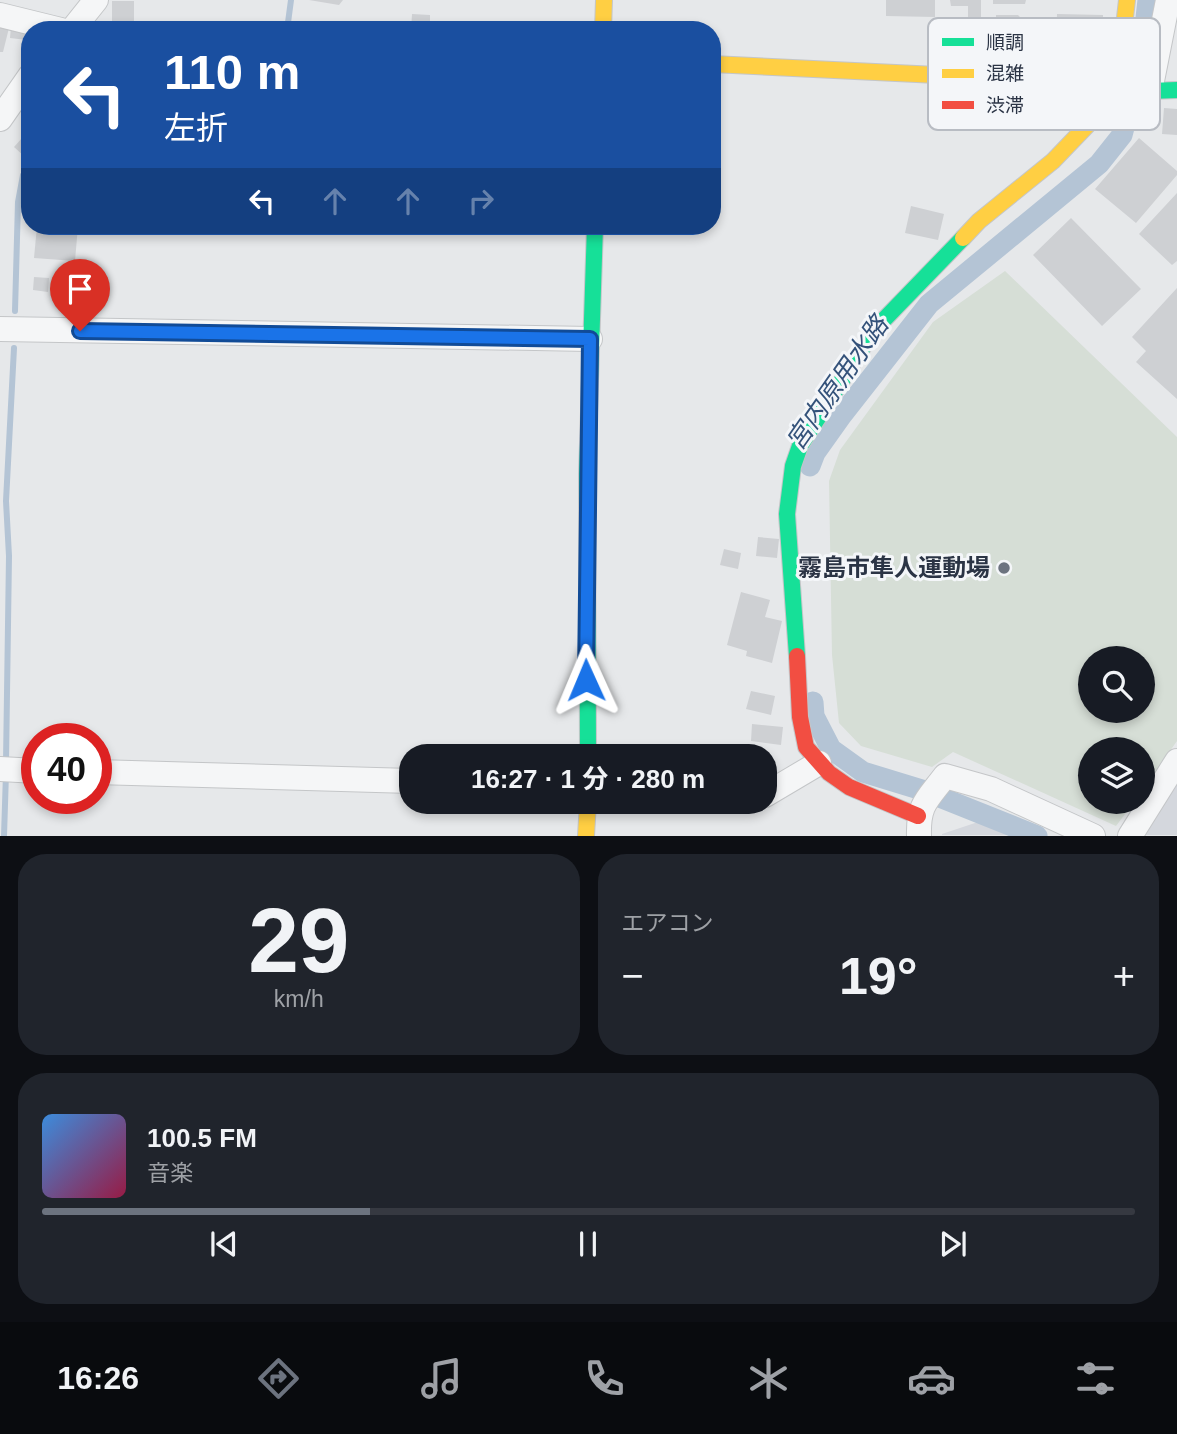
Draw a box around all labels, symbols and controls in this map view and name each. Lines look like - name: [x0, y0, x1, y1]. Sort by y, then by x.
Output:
- legend: [928, 18, 1160, 130]
- text: 順調: [986, 32, 1024, 53]
- text: 110 m: [164, 45, 300, 99]
- icon: left: [49, 49, 140, 140]
- text: 混雑: [986, 63, 1024, 84]
- text: 渋滞: [986, 95, 1024, 116]
- text: 左折: [164, 110, 228, 146]
- icon: left: [243, 182, 281, 220]
- icon: ahead: [316, 182, 354, 220]
- icon: ahead: [389, 182, 427, 220]
- icon: right: [462, 182, 500, 220]
- pin: [50, 259, 110, 331]
- icon: arrive: [61, 270, 99, 308]
- water label: 宮内原用水路: [780, 309, 895, 456]
- place label: 霧島市隼人運動場: [798, 554, 990, 581]
- marker: 霧島市隼人運動場: [996, 560, 1012, 576]
- position arrow: [549, 643, 623, 717]
- map controls: [1078, 646, 1155, 814]
- button: search: [1078, 646, 1155, 723]
- speed limit sign: 40: [21, 723, 112, 814]
- button: layers: [1078, 737, 1155, 814]
- text: 16:27 · 1 分 · 280 m: [471, 764, 705, 794]
- text: 29: [248, 890, 349, 991]
- text: エアコン: [622, 910, 714, 936]
- text: 19°: [839, 947, 918, 1005]
- text: −: [622, 955, 644, 997]
- text: +: [1113, 955, 1135, 997]
- text: km/h: [274, 986, 324, 1012]
- text: 100.5 FM: [147, 1123, 257, 1153]
- text: 音楽: [147, 1160, 193, 1186]
- icon: previous: [205, 1225, 243, 1263]
- icon: pause: [569, 1225, 607, 1263]
- icon: next: [934, 1225, 972, 1263]
- icon: directions: [254, 1354, 303, 1403]
- icon: music: [417, 1354, 466, 1403]
- icon: phone: [580, 1354, 629, 1403]
- icon: climate: [744, 1354, 793, 1403]
- icon: car: [907, 1354, 956, 1403]
- icon: filters: [1071, 1354, 1120, 1403]
- text: 16:26: [57, 1360, 139, 1396]

